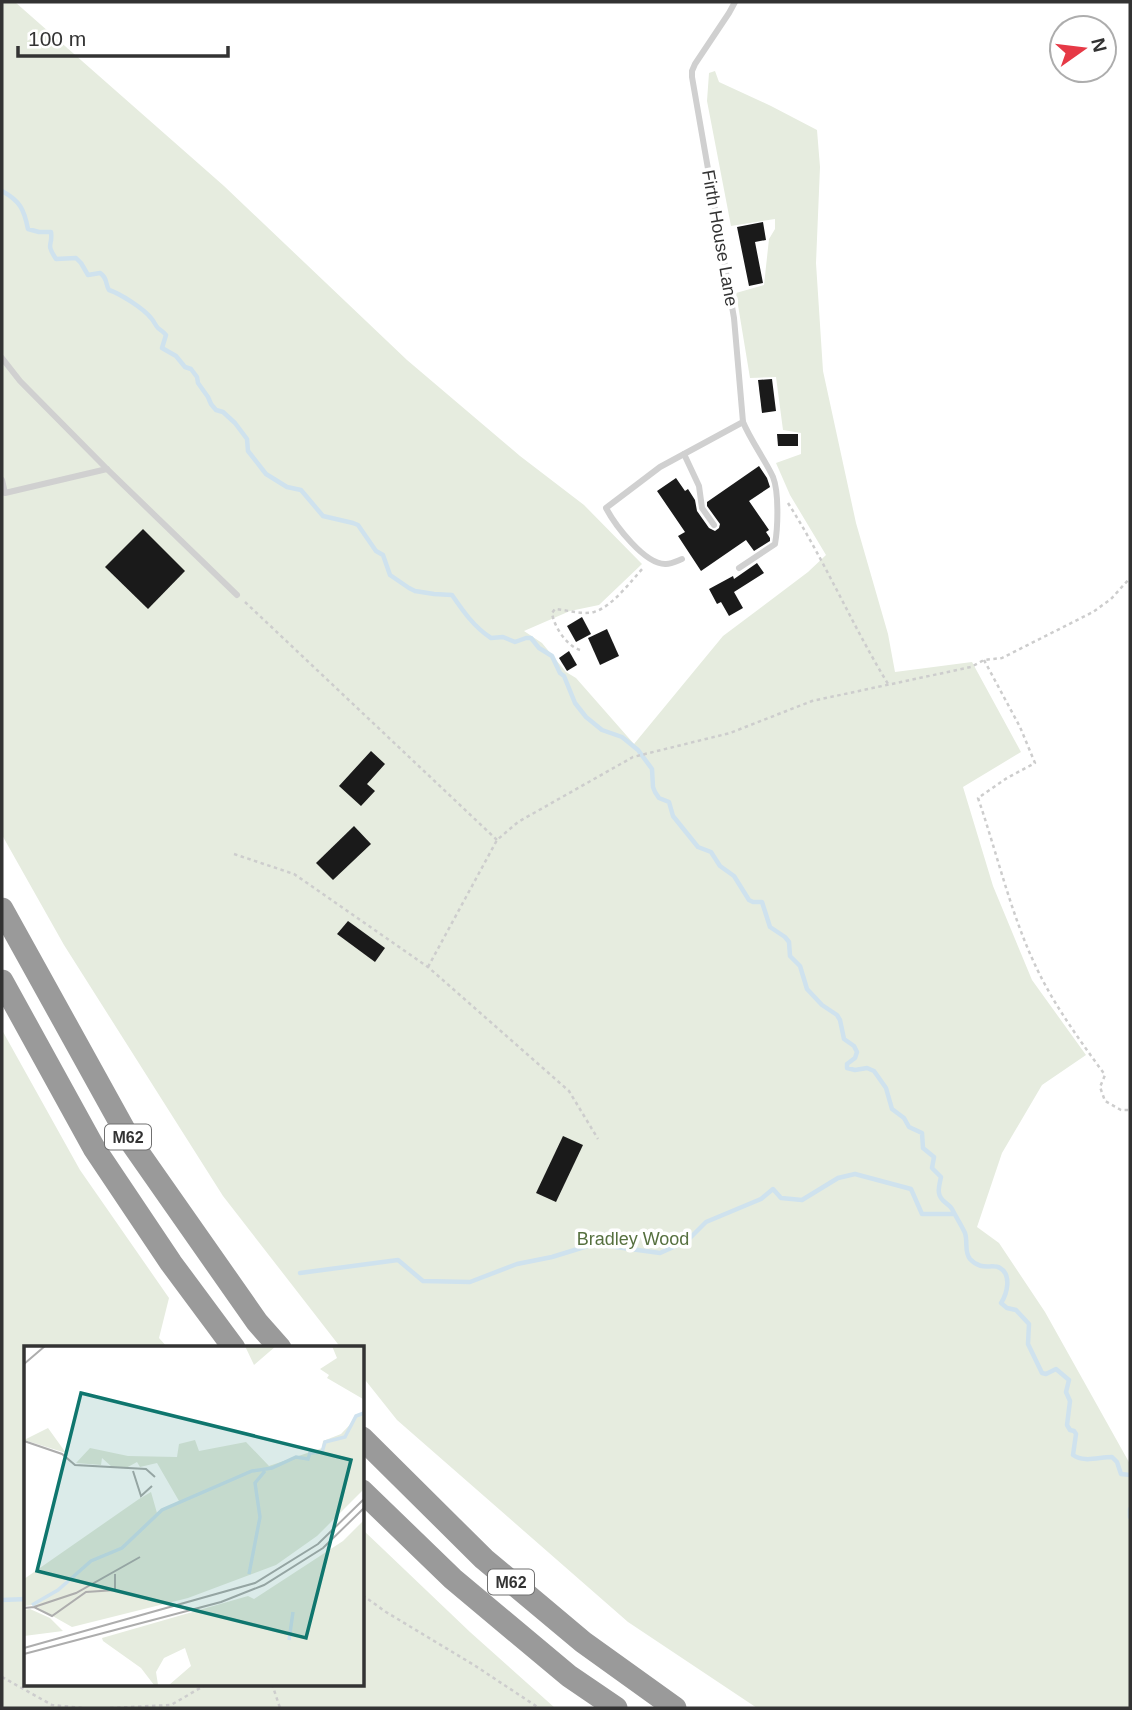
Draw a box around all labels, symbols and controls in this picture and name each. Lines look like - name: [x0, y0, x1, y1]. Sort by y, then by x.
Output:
- scale bar: [18, 14, 228, 58]
- north arrow: [1048, 14, 1118, 84]
- text: 100 m: [28, 27, 86, 50]
- text: N: [1087, 36, 1111, 54]
- street label: Firth House Lane: [698, 168, 742, 308]
- road number: M62: [105, 1124, 151, 1149]
- park label: Bradley Wood: [577, 1229, 689, 1249]
- inset map: [24, 1346, 364, 1686]
- road number: M62: [488, 1570, 534, 1594]

